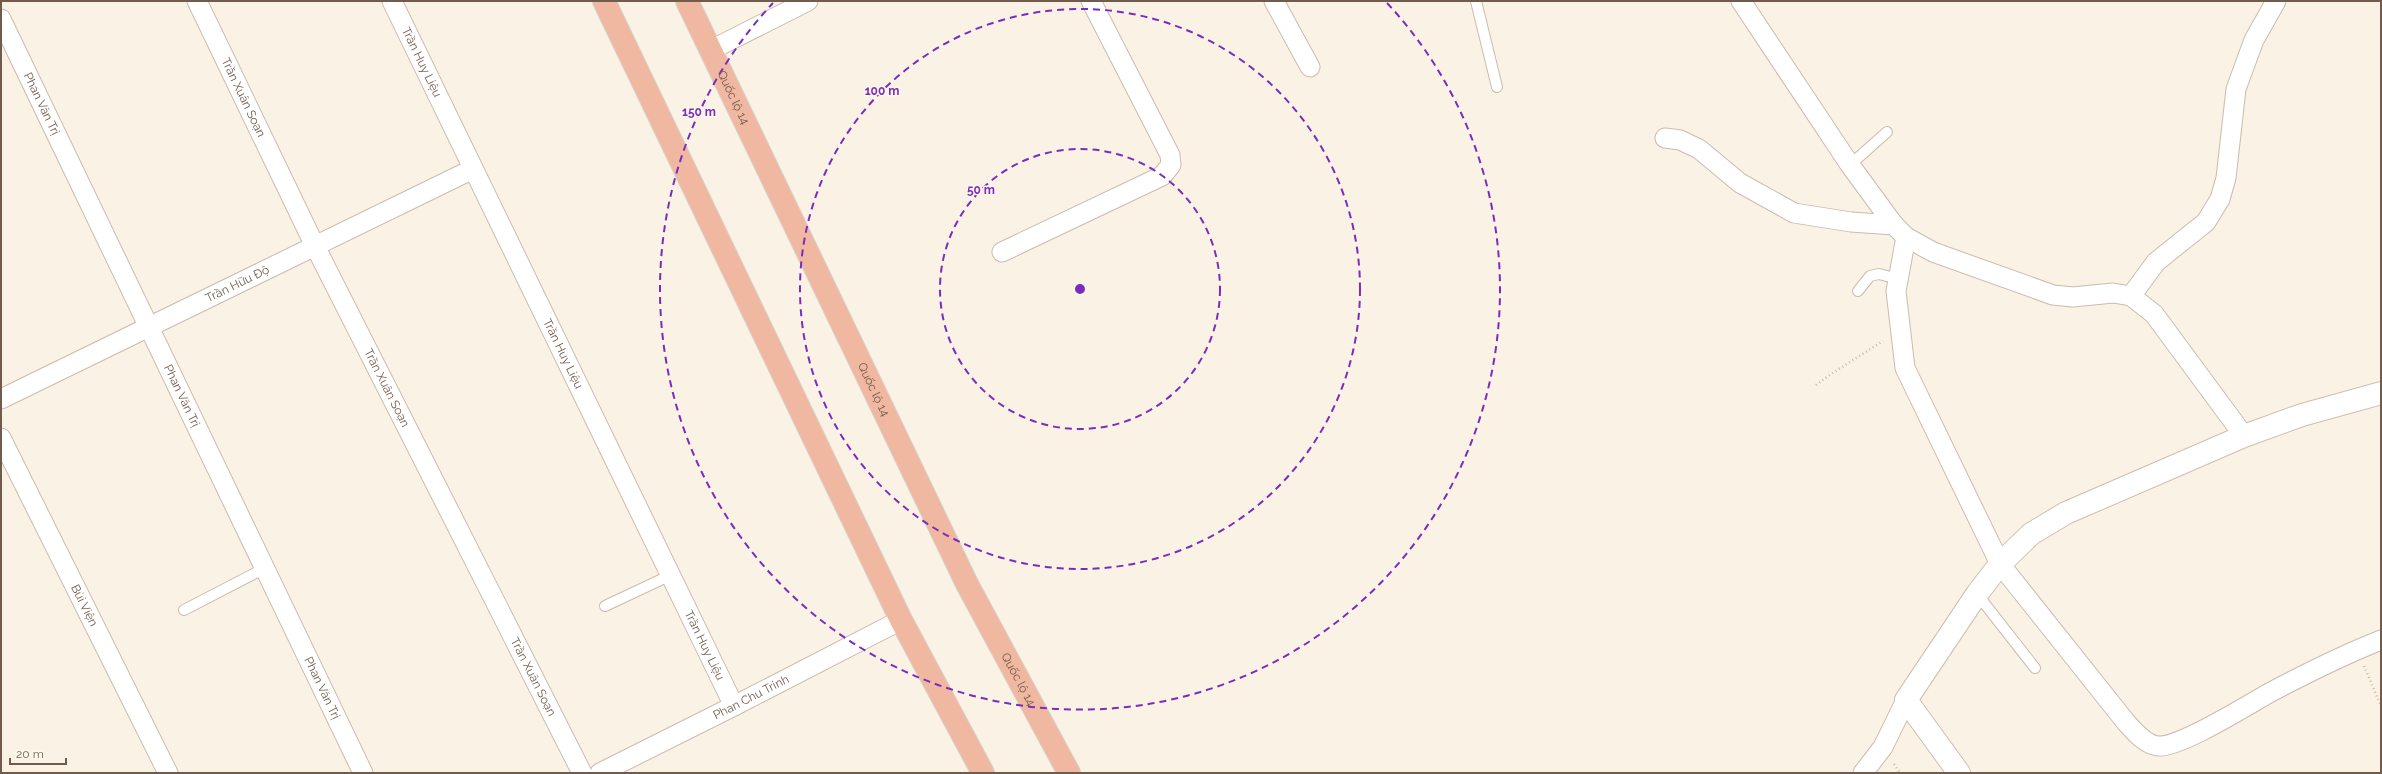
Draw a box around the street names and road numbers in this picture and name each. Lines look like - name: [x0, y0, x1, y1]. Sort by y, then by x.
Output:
- street label: Trần Huy Liệu: [399, 25, 445, 99]
- street label: Trần Xuân Soạn: [218, 56, 268, 139]
- street label: Quốc lộ 14: [714, 68, 752, 127]
- street label: Phan Văn Trị: [21, 70, 63, 137]
- street label: Trần Hữu Độ: [203, 262, 272, 305]
- street label: Trần Huy Liệu: [540, 316, 586, 391]
- street label: Trần Xuân Soạn: [361, 346, 413, 429]
- street label: Quốc lộ 14: [855, 360, 893, 419]
- street label: Phan Văn Trị: [161, 362, 203, 429]
- street label: Bùi Viện: [68, 582, 101, 629]
- street label: Trần Huy Liệu: [682, 608, 727, 683]
- street label: Trần Xuân Soạn: [508, 635, 559, 718]
- street label: Quốc lộ 14: [998, 650, 1039, 709]
- street label: Phan Văn Trị: [301, 654, 343, 721]
- street label: Phan Chu Trinh: [711, 672, 791, 722]

